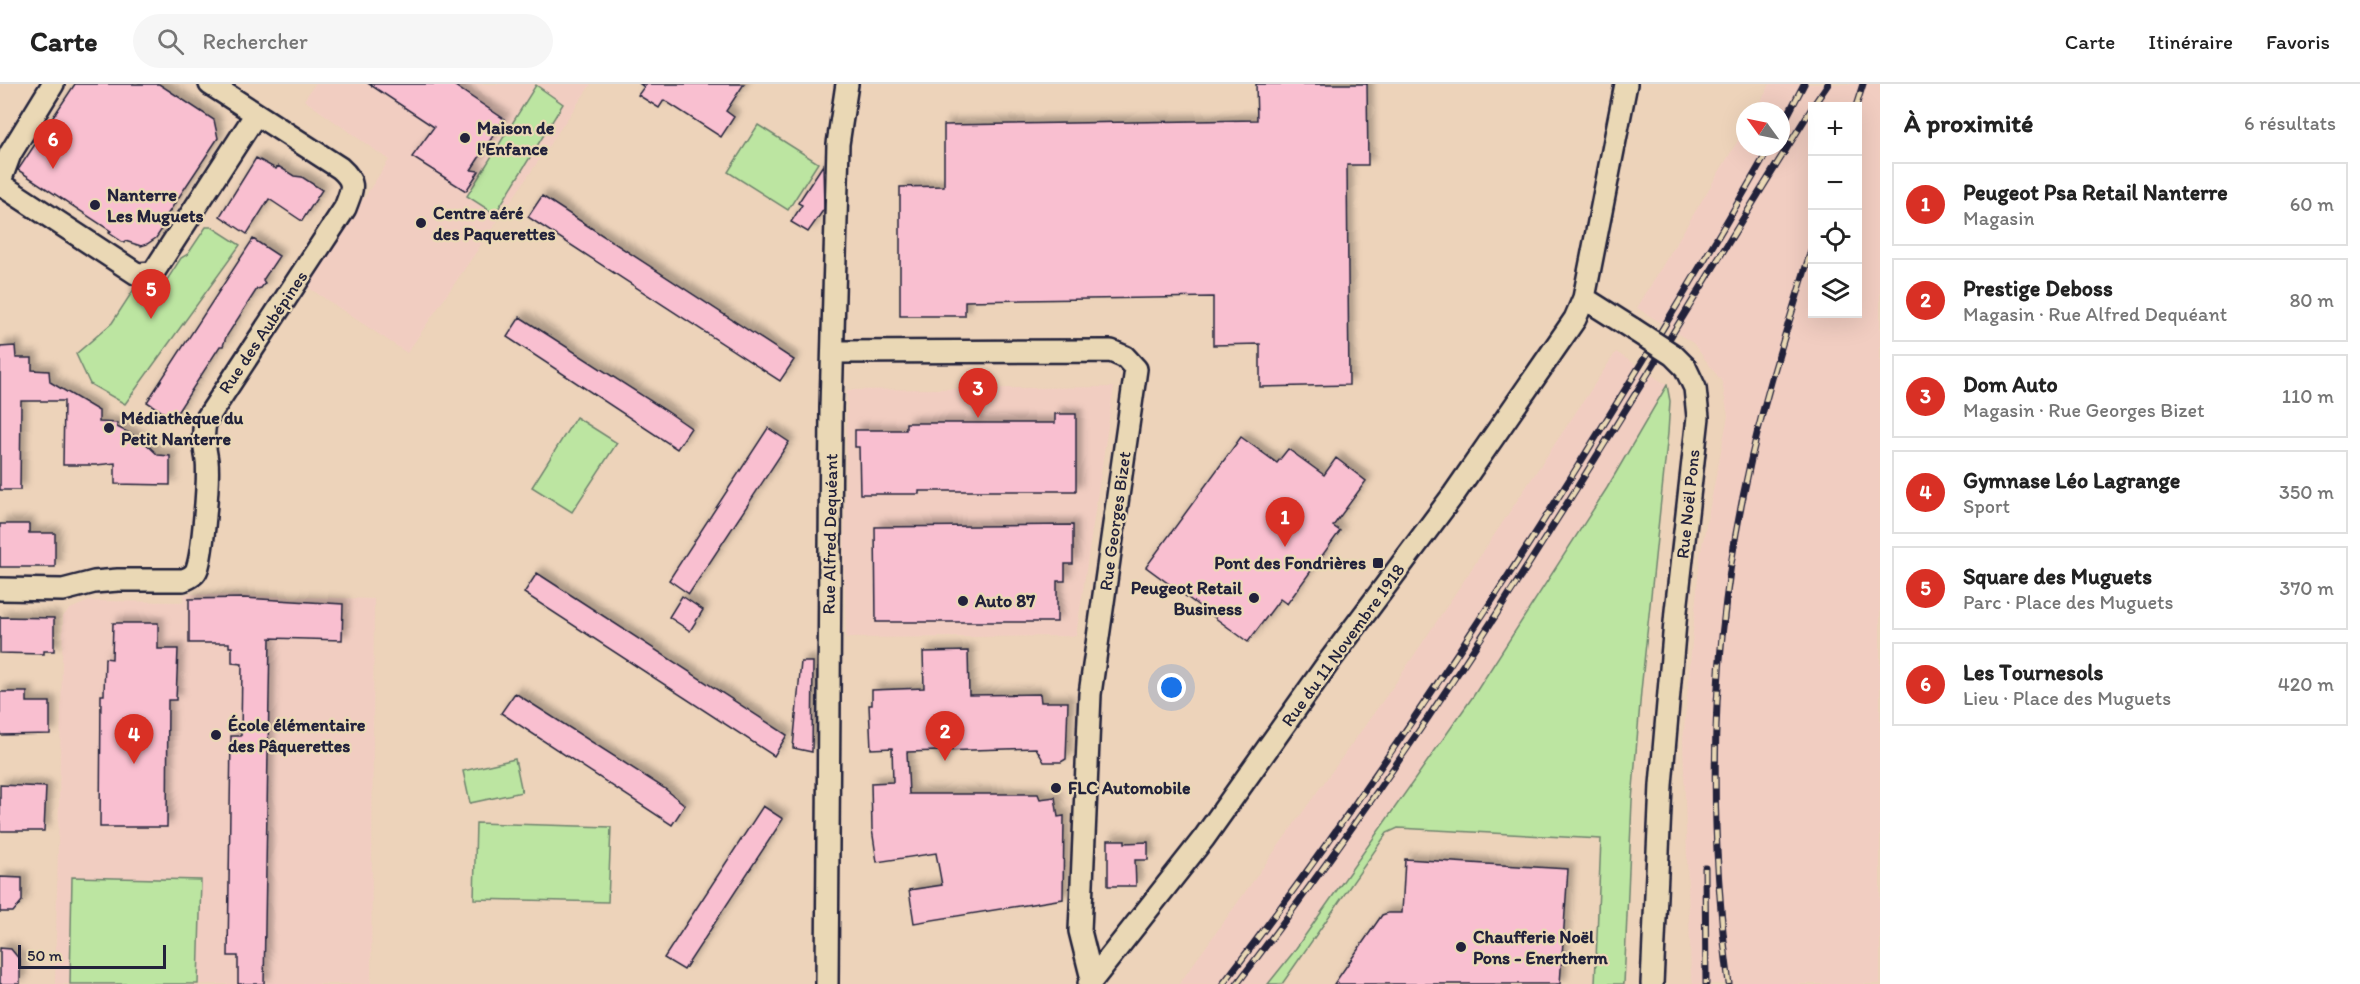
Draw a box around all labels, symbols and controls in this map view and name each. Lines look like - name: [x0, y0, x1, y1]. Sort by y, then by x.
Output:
- search box: [133, 14, 553, 68]
- text: Carte: [30, 24, 97, 58]
- icon: search: [154, 25, 187, 58]
- text: Rechercher: [202, 28, 308, 55]
- text: Carte: [2065, 29, 2115, 54]
- text: Itinéraire: [2148, 29, 2233, 54]
- text: Favoris: [2266, 29, 2330, 54]
- north arrow: [1736, 102, 1790, 156]
- map controls: [1808, 102, 1862, 318]
- button: +: [1808, 102, 1862, 156]
- text: À proximité: [1904, 107, 2033, 139]
- text: 6 résultats: [2244, 111, 2336, 135]
- place label: Maison de l'Enfance: [477, 117, 555, 160]
- pin: 6: [34, 120, 72, 169]
- marker: Maison de l'Enfance: [458, 131, 472, 145]
- button: −: [1808, 156, 1862, 210]
- text: Peugeot Psa Retail Nanterre: [1963, 179, 2228, 206]
- place label: Nanterre Les Muguets: [107, 184, 204, 227]
- text: 1: [1921, 192, 1930, 216]
- text: 60 m: [2290, 192, 2334, 216]
- marker: Nanterre Les Muguets: [88, 198, 102, 212]
- place label: Centre aéré des Paquerettes: [433, 202, 556, 245]
- text: Magasin: [1963, 206, 2035, 230]
- button: locate: [1808, 210, 1862, 264]
- marker: Centre aéré des Paquerettes: [414, 216, 428, 230]
- button: layers: [1808, 264, 1862, 318]
- street label: Rue des Aubépines: [214, 266, 312, 398]
- pin: 5: [132, 270, 170, 319]
- text: Prestige Deboss: [1963, 275, 2113, 302]
- text: 2: [1920, 288, 1931, 312]
- text: 80 m: [2289, 288, 2334, 312]
- text: Magasin · Rue Alfred Dequéant: [1963, 302, 2227, 326]
- pin: 3: [958, 368, 998, 418]
- text: Dom Auto: [1963, 371, 2058, 398]
- text: 3: [1920, 384, 1931, 408]
- text: 110 m: [2282, 384, 2334, 408]
- text: Magasin · Rue Georges Bizet: [1963, 398, 2205, 422]
- place label: Médiathèque du Petit Nanterre: [121, 407, 244, 450]
- marker: Médiathèque du Petit Nanterre: [102, 421, 116, 435]
- street label: Rue Noël Pons: [1671, 448, 1705, 560]
- street label: Rue Georges Bizet: [1094, 450, 1136, 592]
- street label: Rue Alfred Dequéant: [818, 453, 842, 615]
- text: Gymnase Léo Lagrange: [1963, 467, 2180, 494]
- text: 4: [1919, 480, 1932, 504]
- text: 350 m: [2279, 480, 2334, 504]
- text: Sport: [1963, 494, 2010, 518]
- pin: 1: [1266, 498, 1304, 547]
- place label: Pont des Fondrières: [1214, 552, 1366, 574]
- marker: Pont des Fondrières: [1371, 556, 1385, 570]
- street label: Rue du 11 Novembre 1918: [1276, 559, 1410, 731]
- text: Square des Muguets: [1963, 563, 2152, 590]
- text: 5: [1920, 576, 1931, 600]
- text: 370 m: [2280, 576, 2334, 600]
- place label: Peugeot Retail Business: [1131, 577, 1243, 620]
- place label: Auto 87: [974, 590, 1035, 612]
- text: Parc · Place des Muguets: [1963, 590, 2173, 614]
- marker: Peugeot Retail Business: [1247, 591, 1261, 605]
- marker: Auto 87: [956, 594, 970, 608]
- text: Les Tournesols: [1963, 659, 2103, 686]
- text: 6: [1920, 672, 1931, 696]
- text: 420 m: [2278, 672, 2334, 696]
- your location: [1157, 673, 1186, 702]
- text: Lieu · Place des Muguets: [1963, 686, 2171, 710]
- pin: 2: [926, 712, 964, 761]
- pin: 4: [114, 714, 154, 764]
- place label: École élémentaire des Pâquerettes: [228, 714, 366, 757]
- marker: École élémentaire des Pâquerettes: [209, 728, 223, 742]
- place label: FLC Automobile: [1068, 777, 1191, 799]
- marker: FLC Automobile: [1049, 781, 1063, 795]
- place label: Chaufferie Noël Pons - Enertherm: [1473, 926, 1608, 969]
- marker: Chaufferie Noël Pons - Enertherm: [1454, 940, 1468, 954]
- scale bar: [18, 942, 166, 970]
- text: 50 m: [27, 946, 62, 965]

